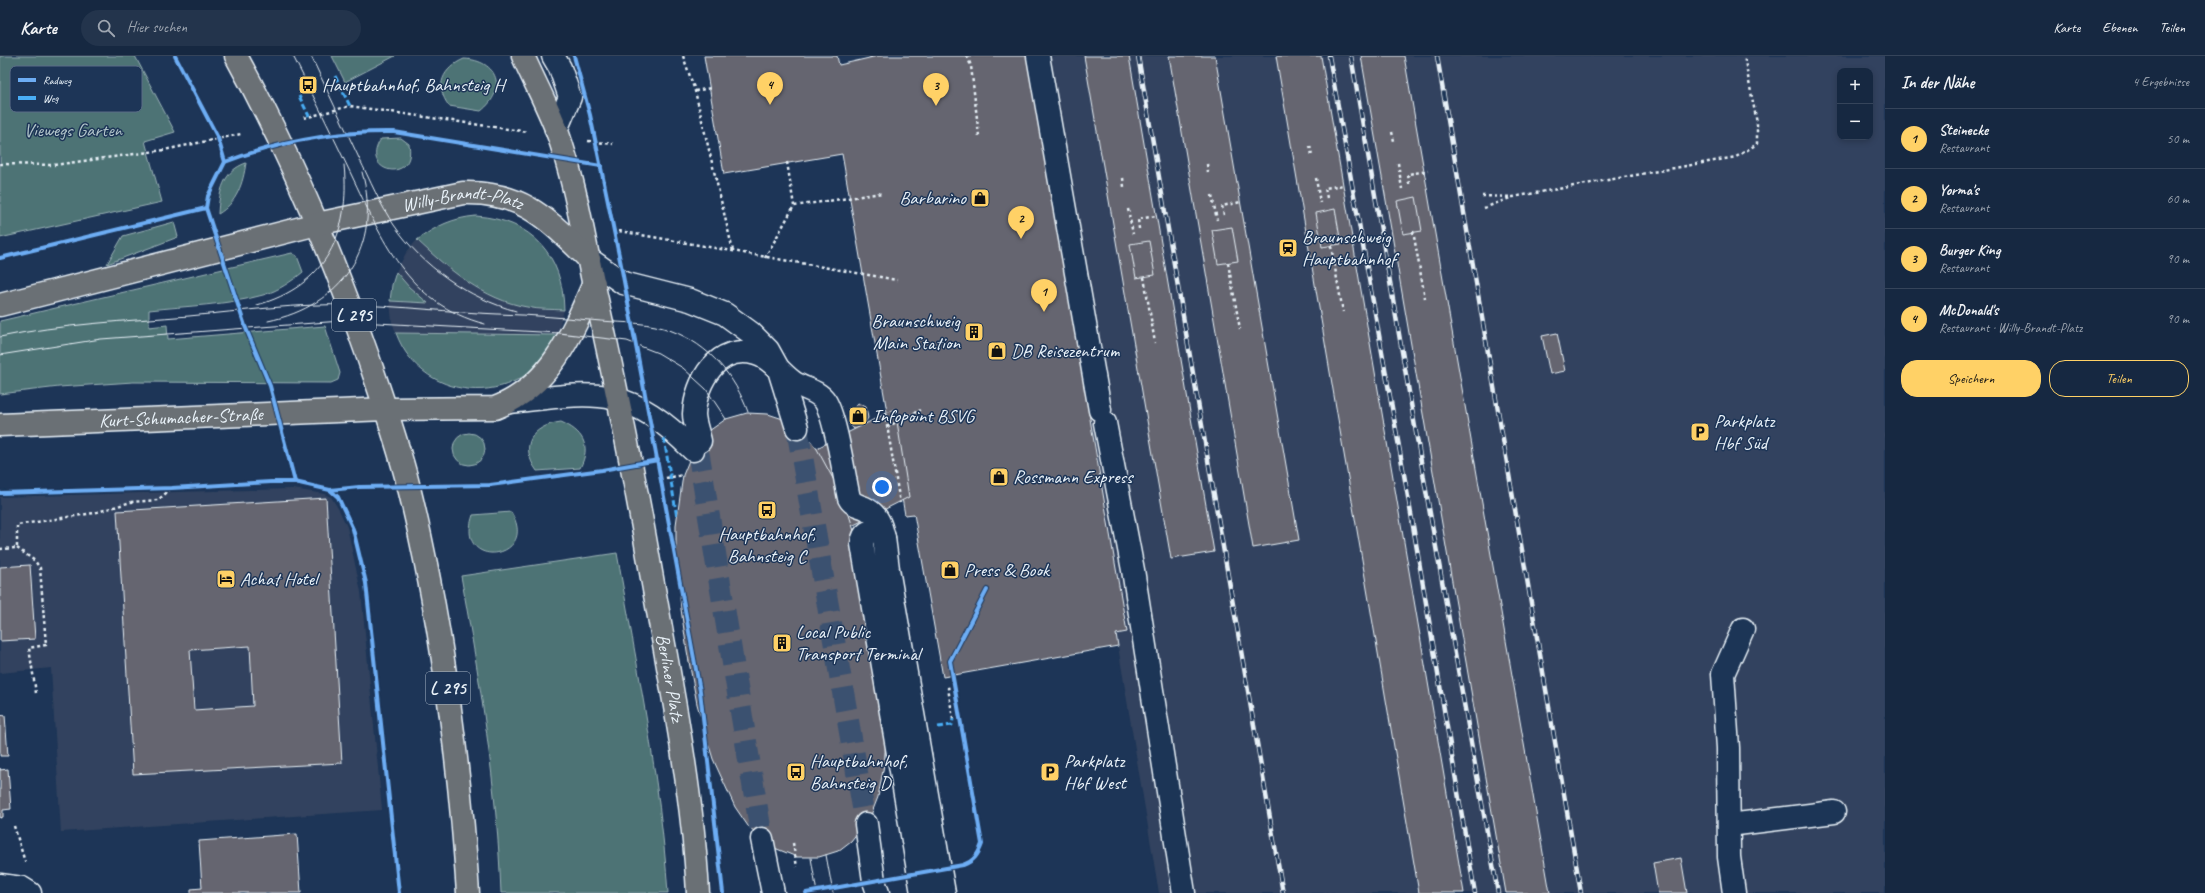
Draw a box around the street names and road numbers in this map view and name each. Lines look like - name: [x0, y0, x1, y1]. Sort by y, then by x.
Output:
- street label: Willy-Brandt-Platz: [400, 181, 528, 218]
- road number: L 295: [332, 299, 376, 331]
- street label: Kurt-Schumacher-Straße: [99, 402, 265, 433]
- street label: Berliner Platz: [650, 632, 690, 725]
- road number: L 295: [426, 672, 470, 704]

